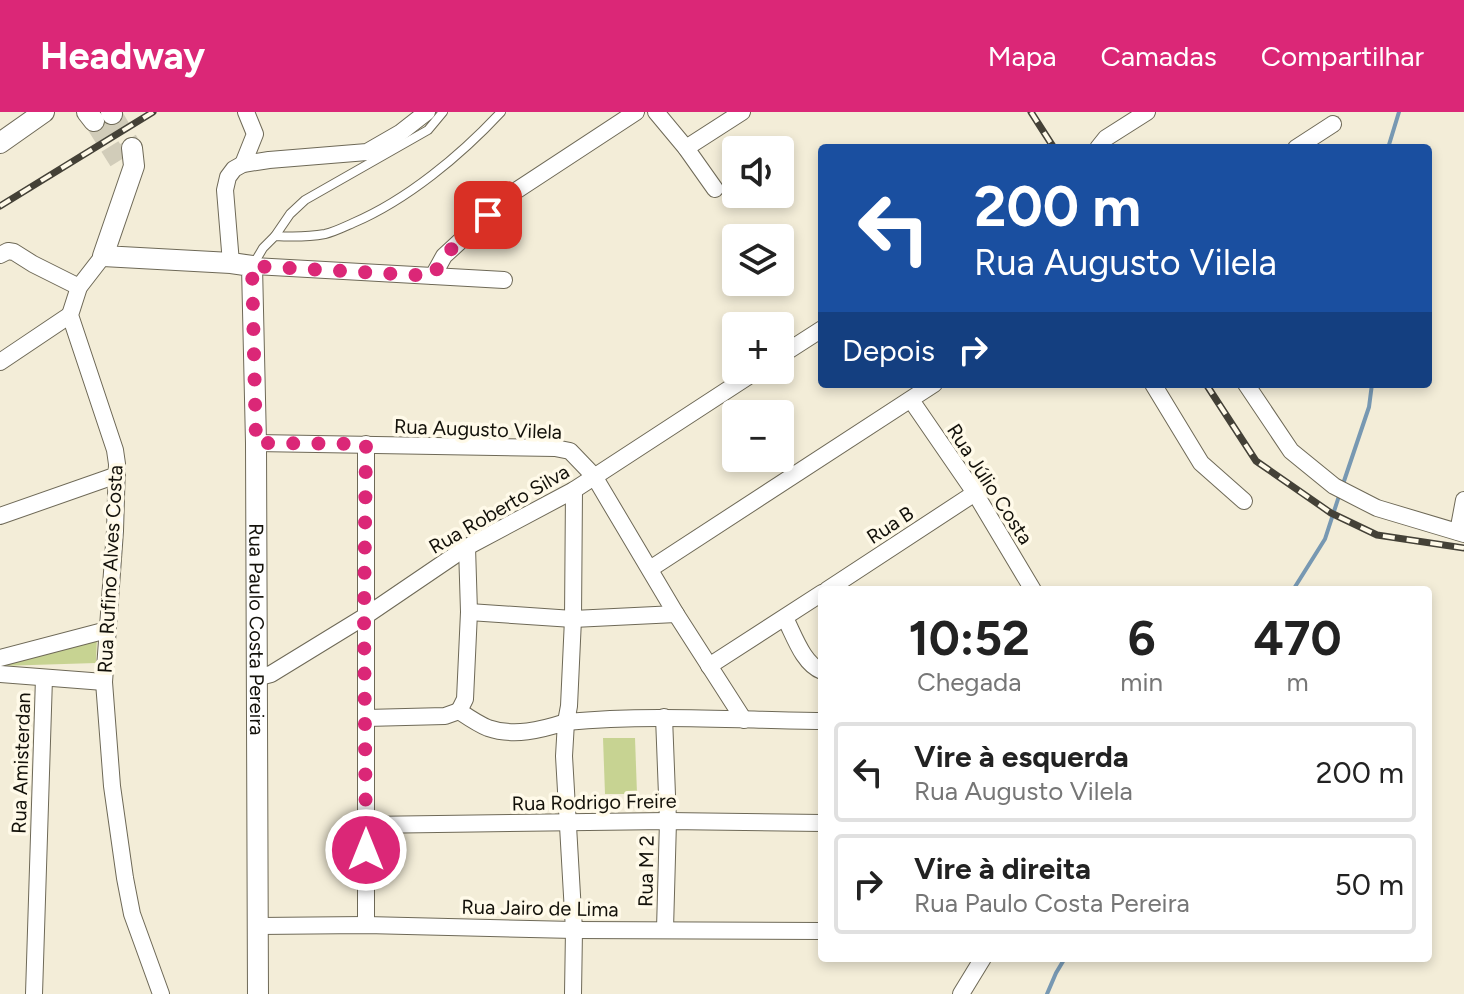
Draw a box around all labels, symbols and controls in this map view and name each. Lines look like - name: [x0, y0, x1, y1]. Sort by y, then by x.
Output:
- text: Headway: [40, 33, 205, 79]
- text: Mapa: [988, 39, 1057, 73]
- text: Camadas: [1101, 39, 1217, 73]
- text: Compartilhar: [1261, 39, 1424, 73]
- map controls: [722, 136, 794, 472]
- button: sound: [722, 136, 794, 208]
- text: 200 m: [974, 173, 1141, 240]
- icon: left: [842, 176, 946, 280]
- pin: [454, 181, 522, 249]
- icon: arrive: [466, 193, 510, 237]
- button: layers: [722, 224, 794, 296]
- text: Rua Augusto Vilela: [974, 241, 1277, 284]
- button: +: [722, 312, 794, 384]
- icon: right: [951, 328, 995, 372]
- text: Depois: [842, 332, 935, 369]
- button: −: [722, 400, 794, 472]
- street label: Rua Augusto Vilela: [394, 414, 562, 444]
- street label: Rua Júlio Costa: [942, 419, 1038, 549]
- street label: Rua Roberto Silva: [425, 459, 573, 559]
- street label: Rua Rufino Alves Costa: [93, 464, 127, 674]
- street label: Rua B: [862, 501, 918, 549]
- street label: Rua Paulo Costa Pereira: [244, 523, 269, 735]
- text: 10:52: [908, 609, 1030, 667]
- text: 6: [1128, 609, 1156, 667]
- text: 470: [1253, 609, 1342, 667]
- text: Chegada: [917, 666, 1021, 698]
- text: min: [1120, 666, 1163, 698]
- text: m: [1286, 666, 1309, 698]
- street label: Rua Amisterdan: [7, 692, 35, 834]
- text: Vire à esquerda: [914, 738, 1129, 775]
- icon: left: [846, 750, 890, 794]
- text: 200 m: [1316, 754, 1404, 791]
- text: Rua Augusto Vilela: [914, 775, 1133, 807]
- street label: Rua Rodrigo Freire: [511, 789, 677, 815]
- position arrow: [324, 808, 408, 892]
- street label: Rua M 2: [633, 835, 659, 907]
- text: Vire à direita: [914, 850, 1091, 887]
- icon: right: [846, 862, 890, 906]
- text: 50 m: [1335, 866, 1404, 903]
- text: Rua Paulo Costa Pereira: [914, 887, 1190, 919]
- street label: Rua Jairo de Lima: [461, 895, 619, 921]

